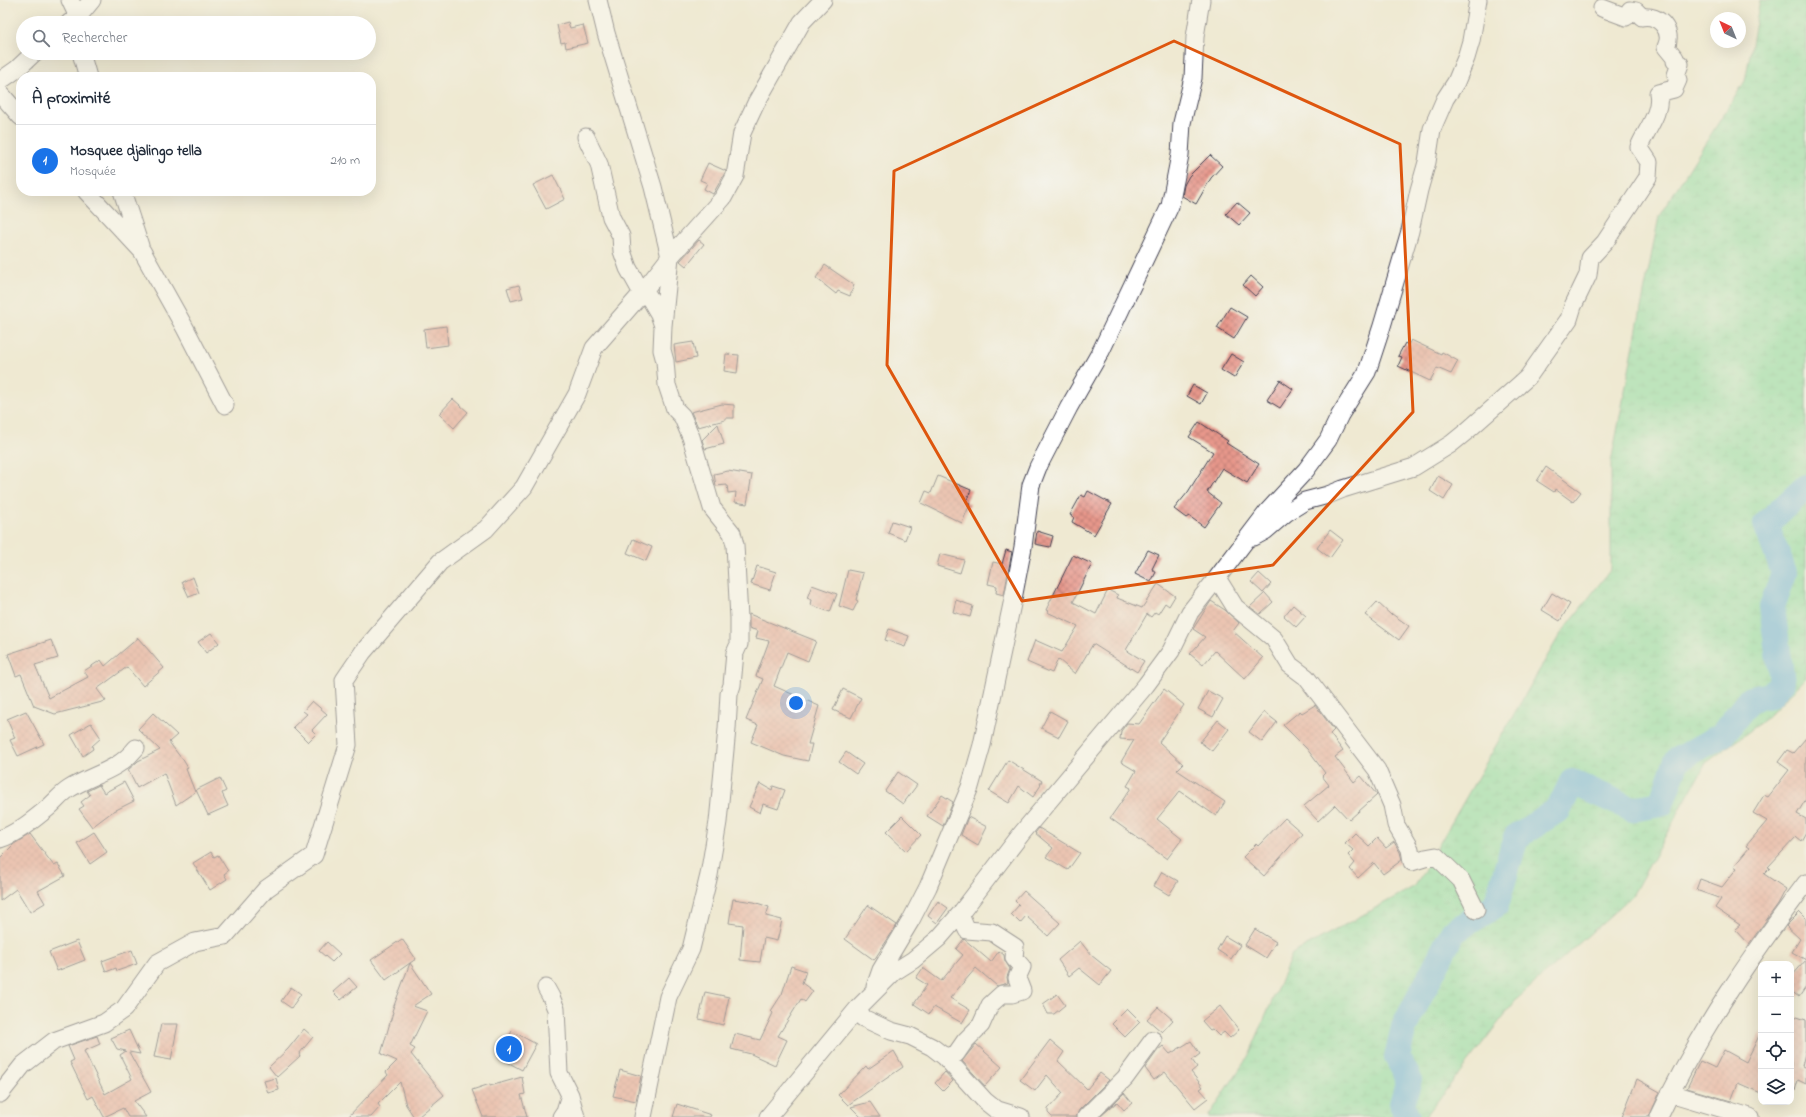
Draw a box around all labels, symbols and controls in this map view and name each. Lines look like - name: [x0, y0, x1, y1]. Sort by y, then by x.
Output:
- north arrow: [1710, 12, 1746, 48]
- search box: [16, 16, 376, 60]
- icon: search: [30, 27, 52, 49]
- text: Rechercher: [62, 27, 127, 49]
- text: À proximité: [32, 86, 110, 111]
- text: Mosquee djalingo tella: [70, 140, 202, 162]
- text: 1: [43, 151, 47, 170]
- text: 210 m: [330, 151, 360, 170]
- text: Mosquée: [70, 162, 116, 181]
- your location: [786, 693, 806, 713]
- map controls: [1758, 961, 1794, 1105]
- button: +: [1758, 961, 1794, 997]
- button: −: [1758, 997, 1794, 1033]
- button: locate: [1758, 1033, 1794, 1069]
- pin: 1: [496, 1034, 522, 1064]
- button: layers: [1758, 1069, 1794, 1105]

